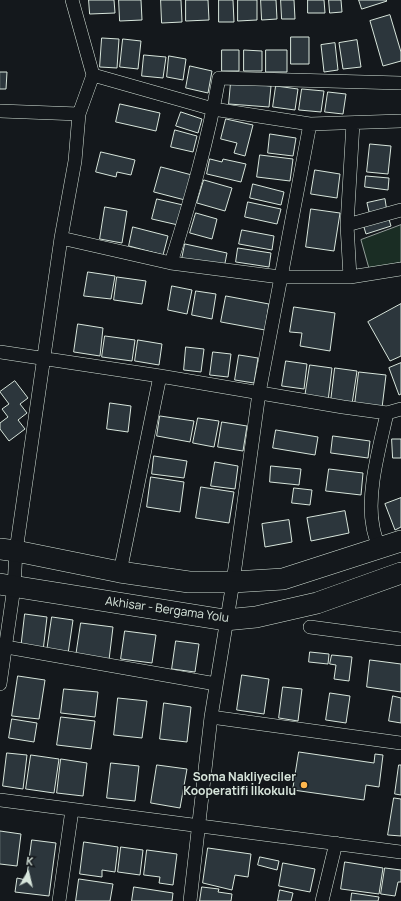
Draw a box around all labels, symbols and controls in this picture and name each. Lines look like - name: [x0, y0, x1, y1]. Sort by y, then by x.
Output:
- street label: Akhisar - Bergama Yolu: [104, 594, 230, 626]
- place label: Soma Nakliyeciler Kooperatifi İlkokulu: [183, 771, 296, 799]
- marker: Soma Nakliyeciler Kooperatifi İlkokulu: [299, 780, 309, 790]
- north arrow: [8, 853, 48, 893]
- text: K: [25, 853, 34, 869]

